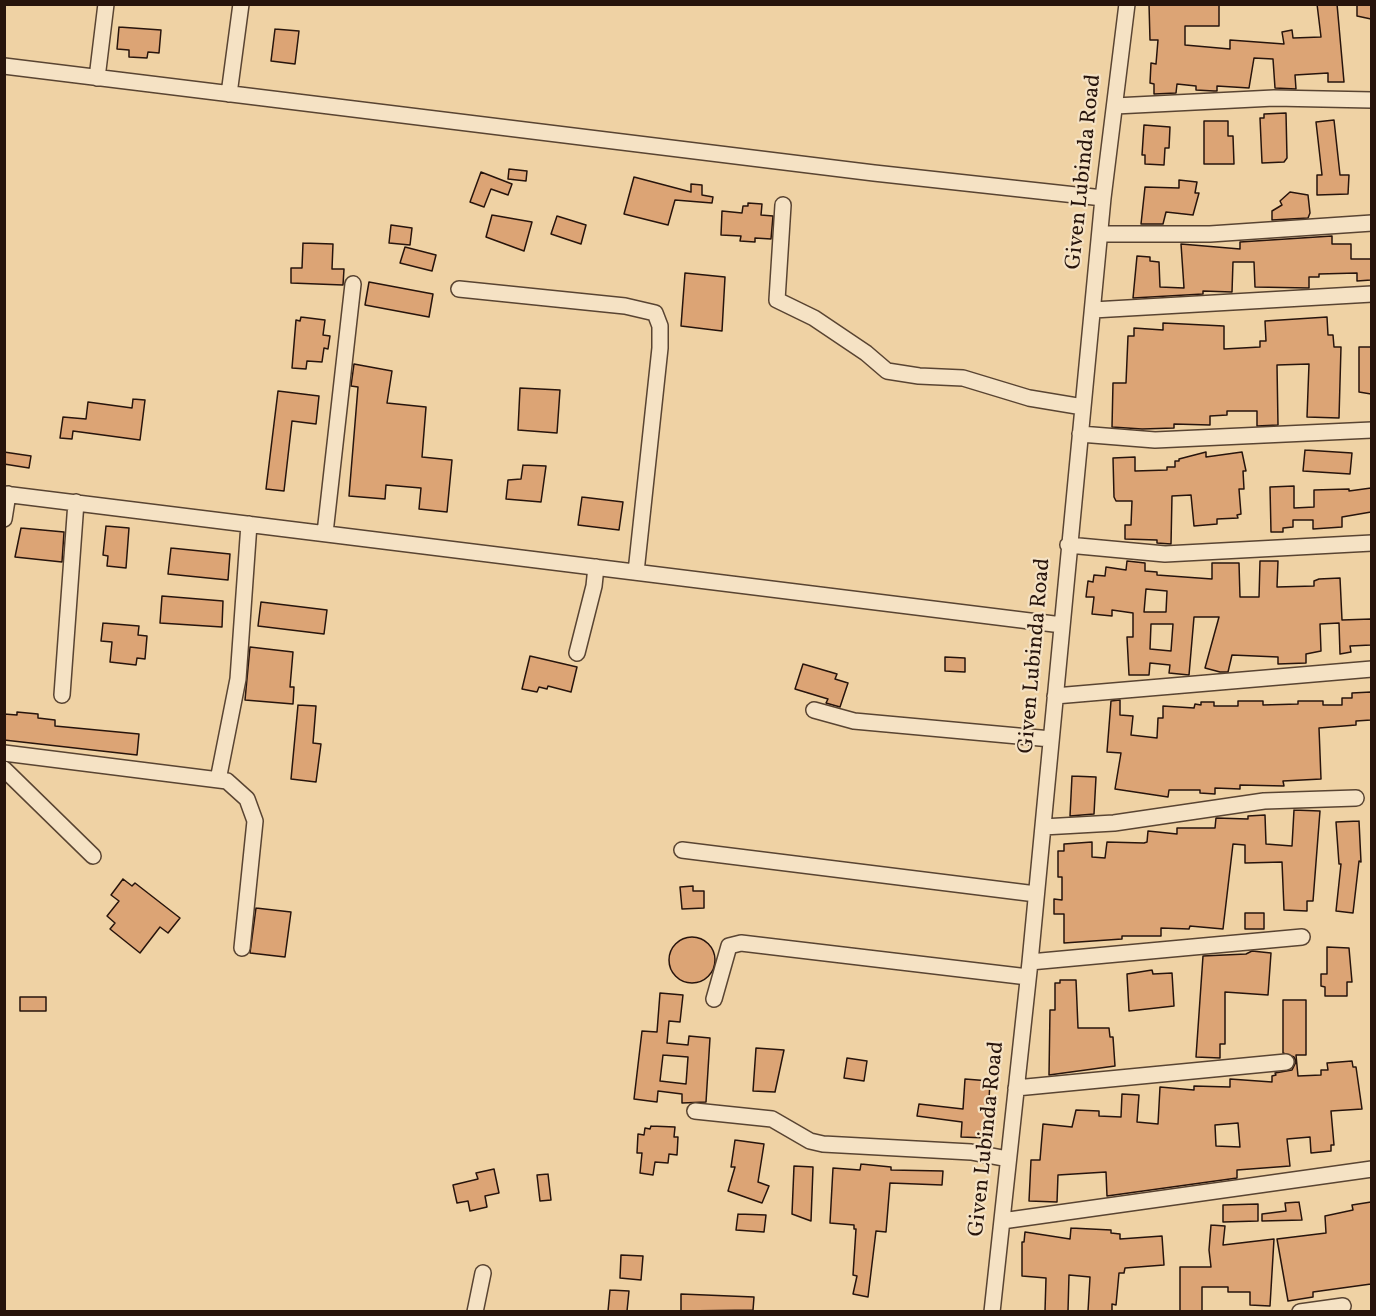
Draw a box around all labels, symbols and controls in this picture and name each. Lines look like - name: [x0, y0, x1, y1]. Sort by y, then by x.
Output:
- street label: Given Lubinda Road: [1062, 73, 1108, 271]
- street label: Given Lubinda Road: [1014, 557, 1058, 755]
- street label: Given Lubinda Road: [965, 1040, 1011, 1238]

